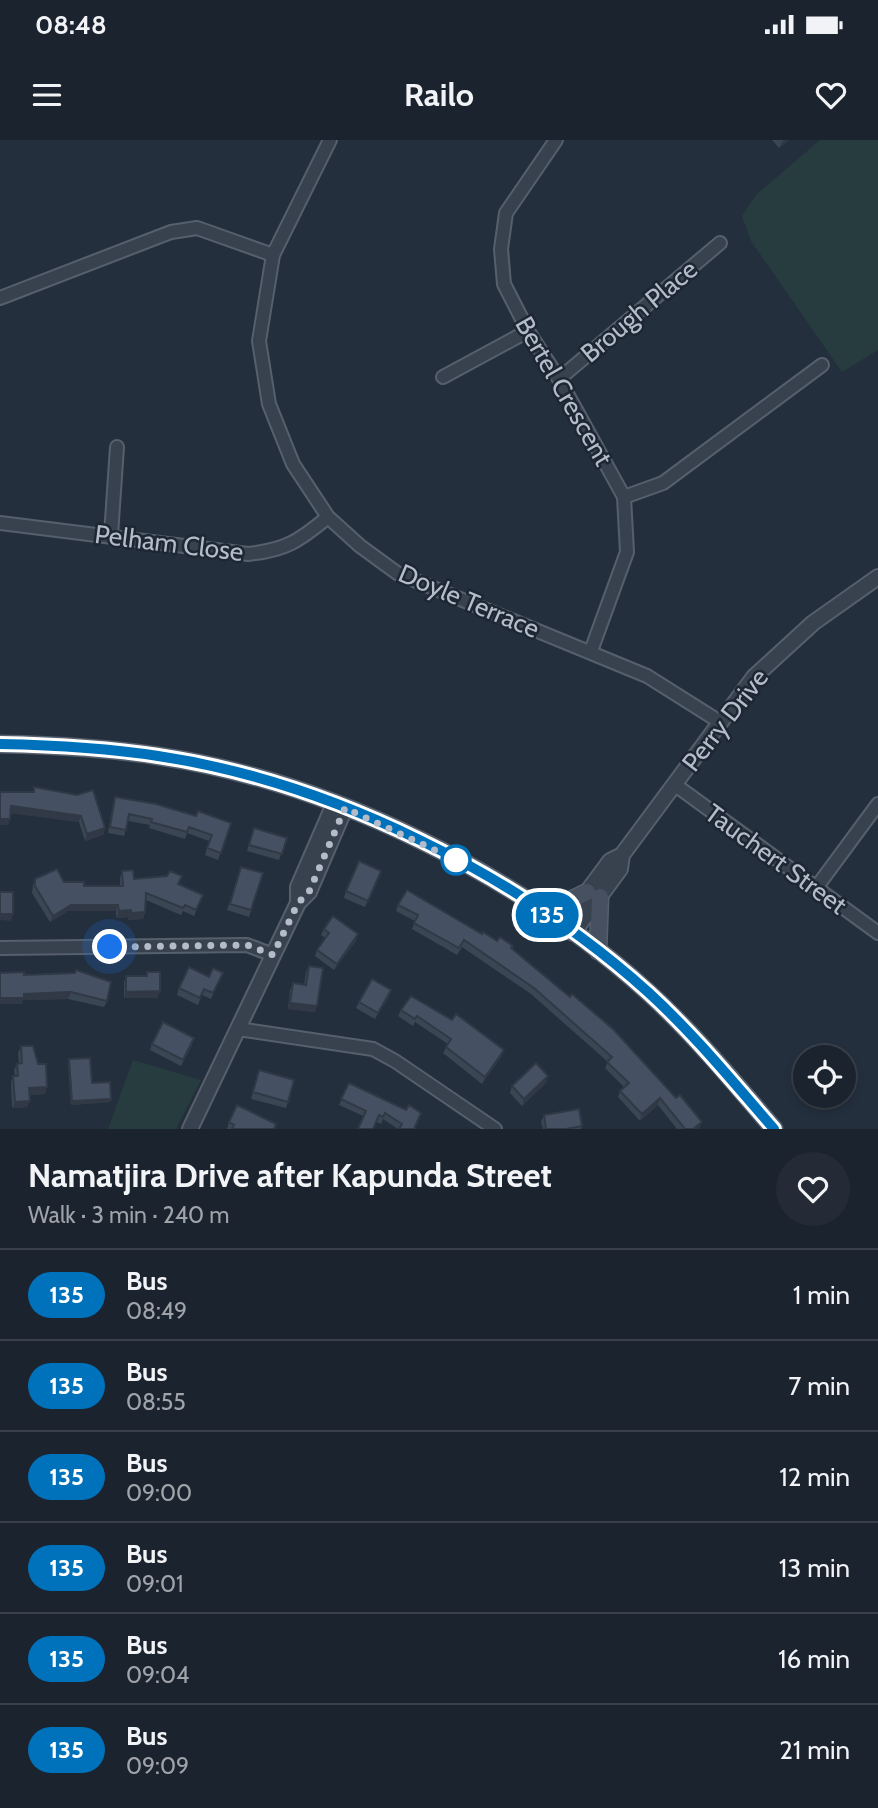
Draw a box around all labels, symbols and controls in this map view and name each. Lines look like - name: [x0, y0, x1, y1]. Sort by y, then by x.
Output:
- text: 08:48: [35, 9, 107, 41]
- text: Railo: [404, 75, 474, 114]
- icon: menu: [28, 76, 66, 114]
- icon: heart: [812, 76, 850, 114]
- street label: Brough Place: [574, 253, 704, 369]
- street label: Bertel Crescent: [508, 311, 620, 471]
- street label: Pelham Close: [93, 518, 245, 568]
- street label: Doyle Terrace: [394, 557, 544, 645]
- street label: Perry Drive: [675, 662, 775, 778]
- street label: Tauchert Street: [699, 797, 853, 921]
- unlabelled marker: [441, 845, 471, 875]
- line badge: 135: [507, 892, 587, 938]
- text: 135: [530, 900, 564, 929]
- your location: [92, 929, 127, 964]
- map controls: [793, 1045, 856, 1108]
- button: locate: [793, 1045, 856, 1108]
- button: heart: [776, 1152, 850, 1226]
- text: Namatjira Drive after Kapunda Street: [28, 1155, 552, 1195]
- text: Walk · 3 min · 240 m: [28, 1201, 230, 1229]
- text: Bus: [126, 1265, 167, 1297]
- text: 1 min: [793, 1279, 850, 1311]
- text: 135: [49, 1280, 84, 1309]
- text: 08:49: [126, 1297, 187, 1325]
- text: Bus: [126, 1356, 167, 1388]
- text: 7 min: [788, 1370, 850, 1402]
- text: 135: [49, 1371, 84, 1400]
- text: 08:55: [126, 1388, 186, 1416]
- text: Bus: [126, 1447, 167, 1479]
- text: 12 min: [779, 1461, 850, 1493]
- text: 135: [49, 1462, 84, 1491]
- text: 09:00: [126, 1479, 192, 1507]
- text: Bus: [126, 1538, 167, 1570]
- text: 13 min: [779, 1552, 850, 1584]
- text: 135: [49, 1553, 84, 1582]
- text: 09:01: [126, 1570, 183, 1598]
- text: Bus: [126, 1629, 167, 1661]
- text: 16 min: [778, 1643, 850, 1675]
- text: 135: [49, 1644, 84, 1673]
- text: 09:04: [126, 1661, 189, 1689]
- text: Bus: [126, 1720, 167, 1752]
- text: 21 min: [779, 1734, 850, 1766]
- text: 135: [49, 1735, 84, 1764]
- text: 09:09: [126, 1752, 189, 1780]

